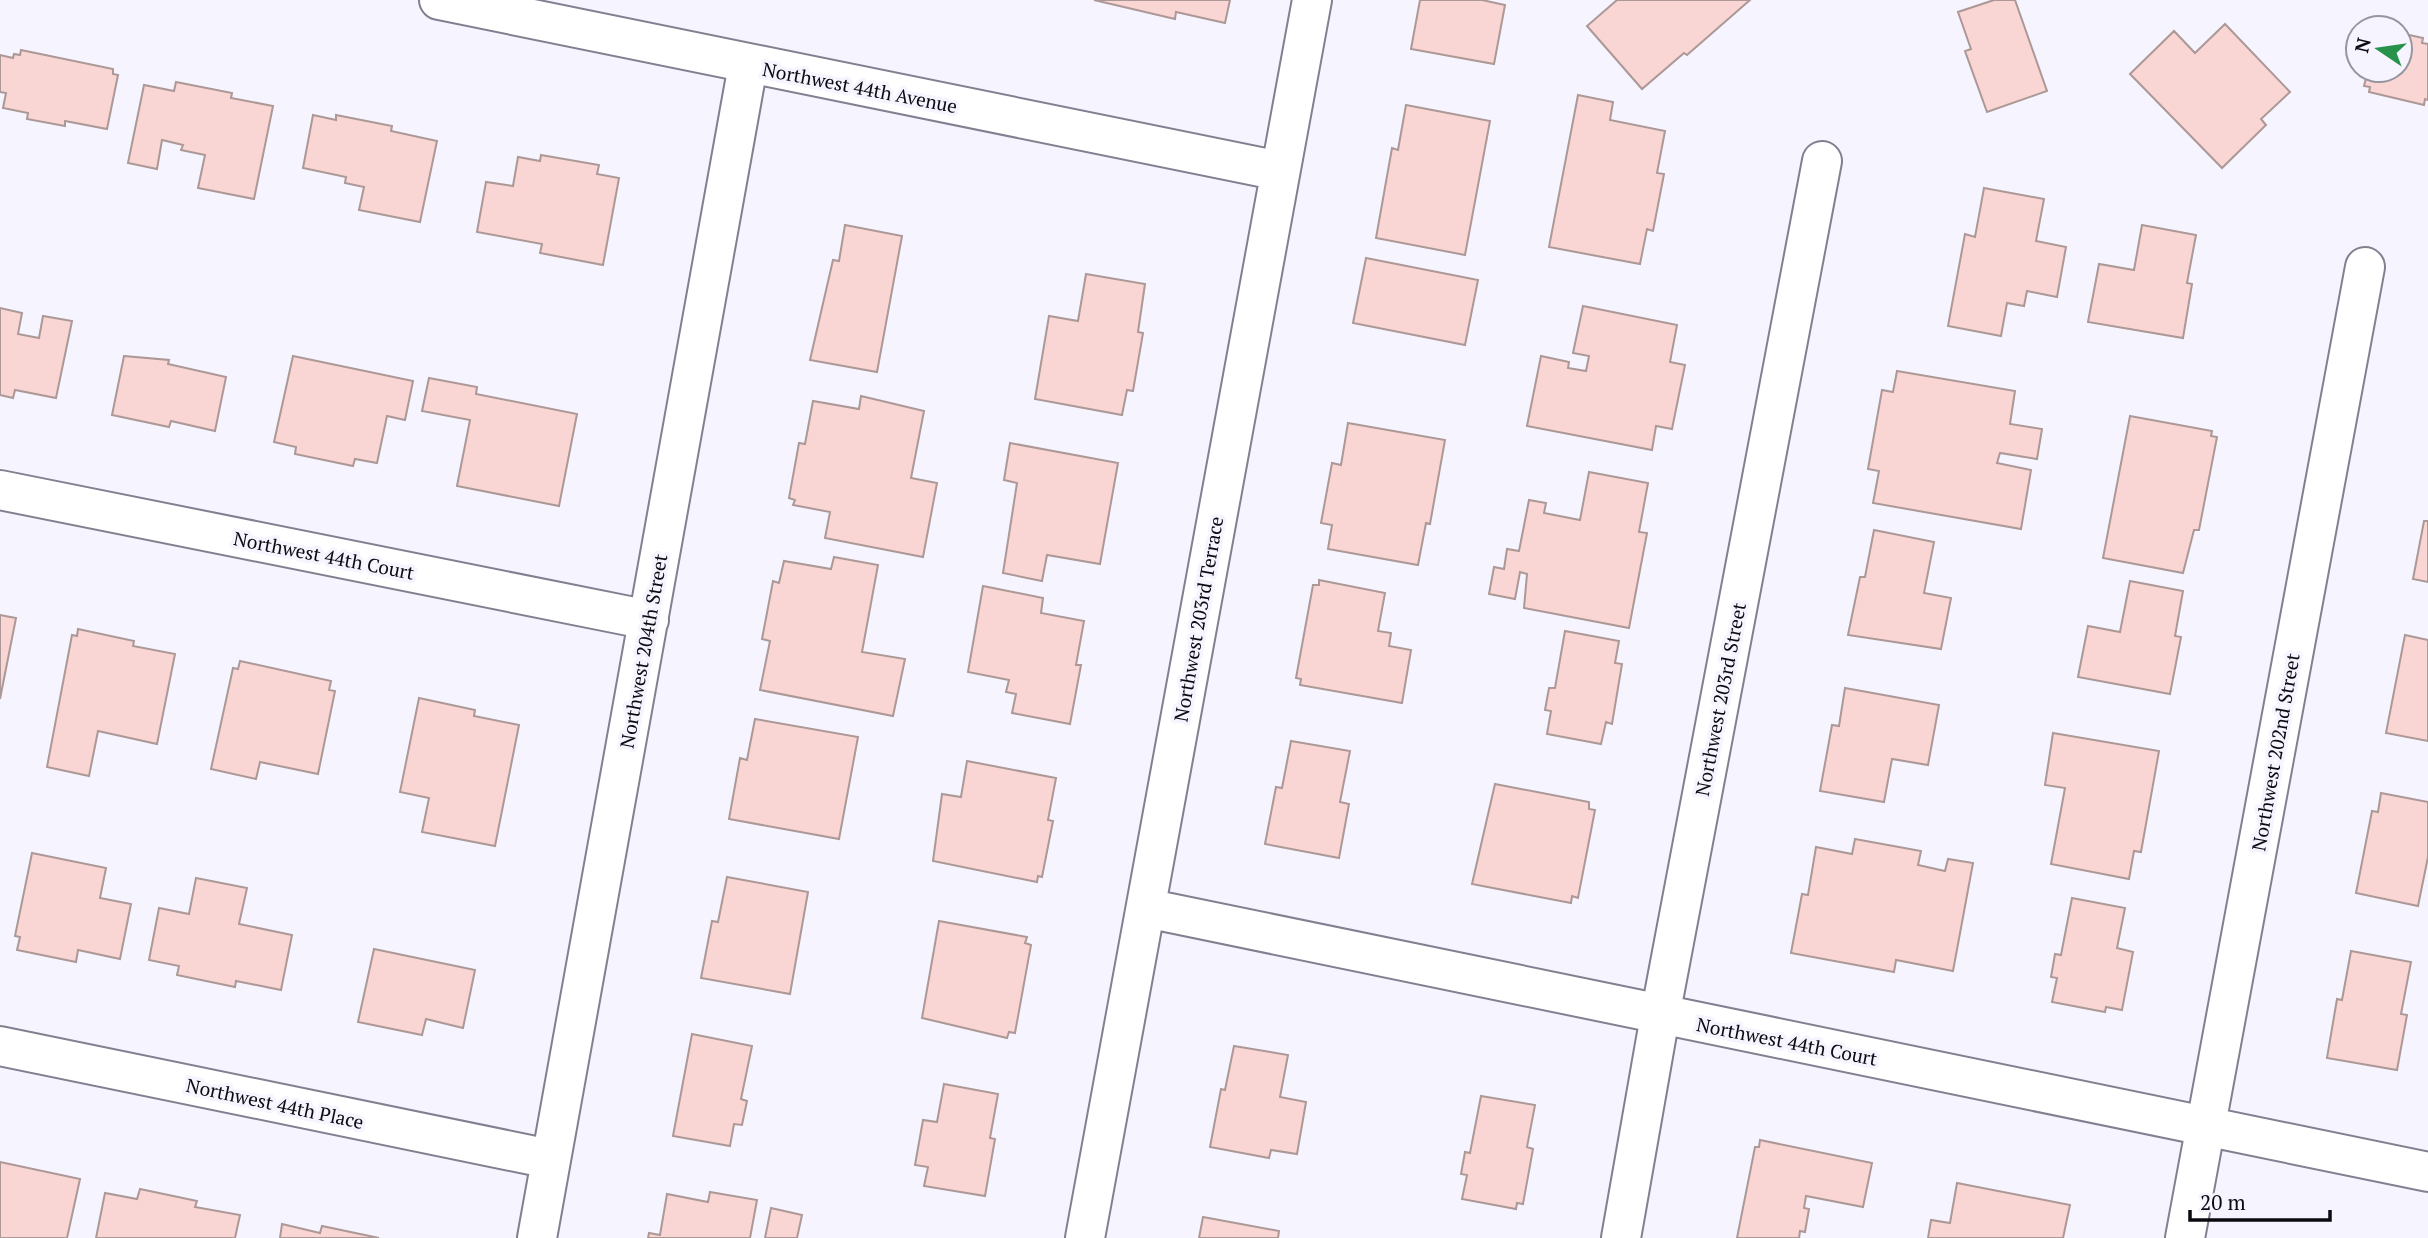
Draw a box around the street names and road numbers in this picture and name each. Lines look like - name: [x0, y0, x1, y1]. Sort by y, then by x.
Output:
- street label: Northwest 44th Avenue: [760, 56, 960, 118]
- street label: Northwest 203rd Terrace: [1168, 514, 1228, 724]
- street label: Northwest 44th Court: [232, 525, 416, 585]
- street label: Northwest 204th Street: [614, 552, 672, 750]
- street label: Northwest 203rd Street: [1689, 600, 1751, 798]
- street label: Northwest 202nd Street: [2245, 651, 2305, 853]
- street label: Northwest 44th Court: [1695, 1011, 1879, 1071]
- street label: Northwest 44th Place: [184, 1072, 366, 1134]

